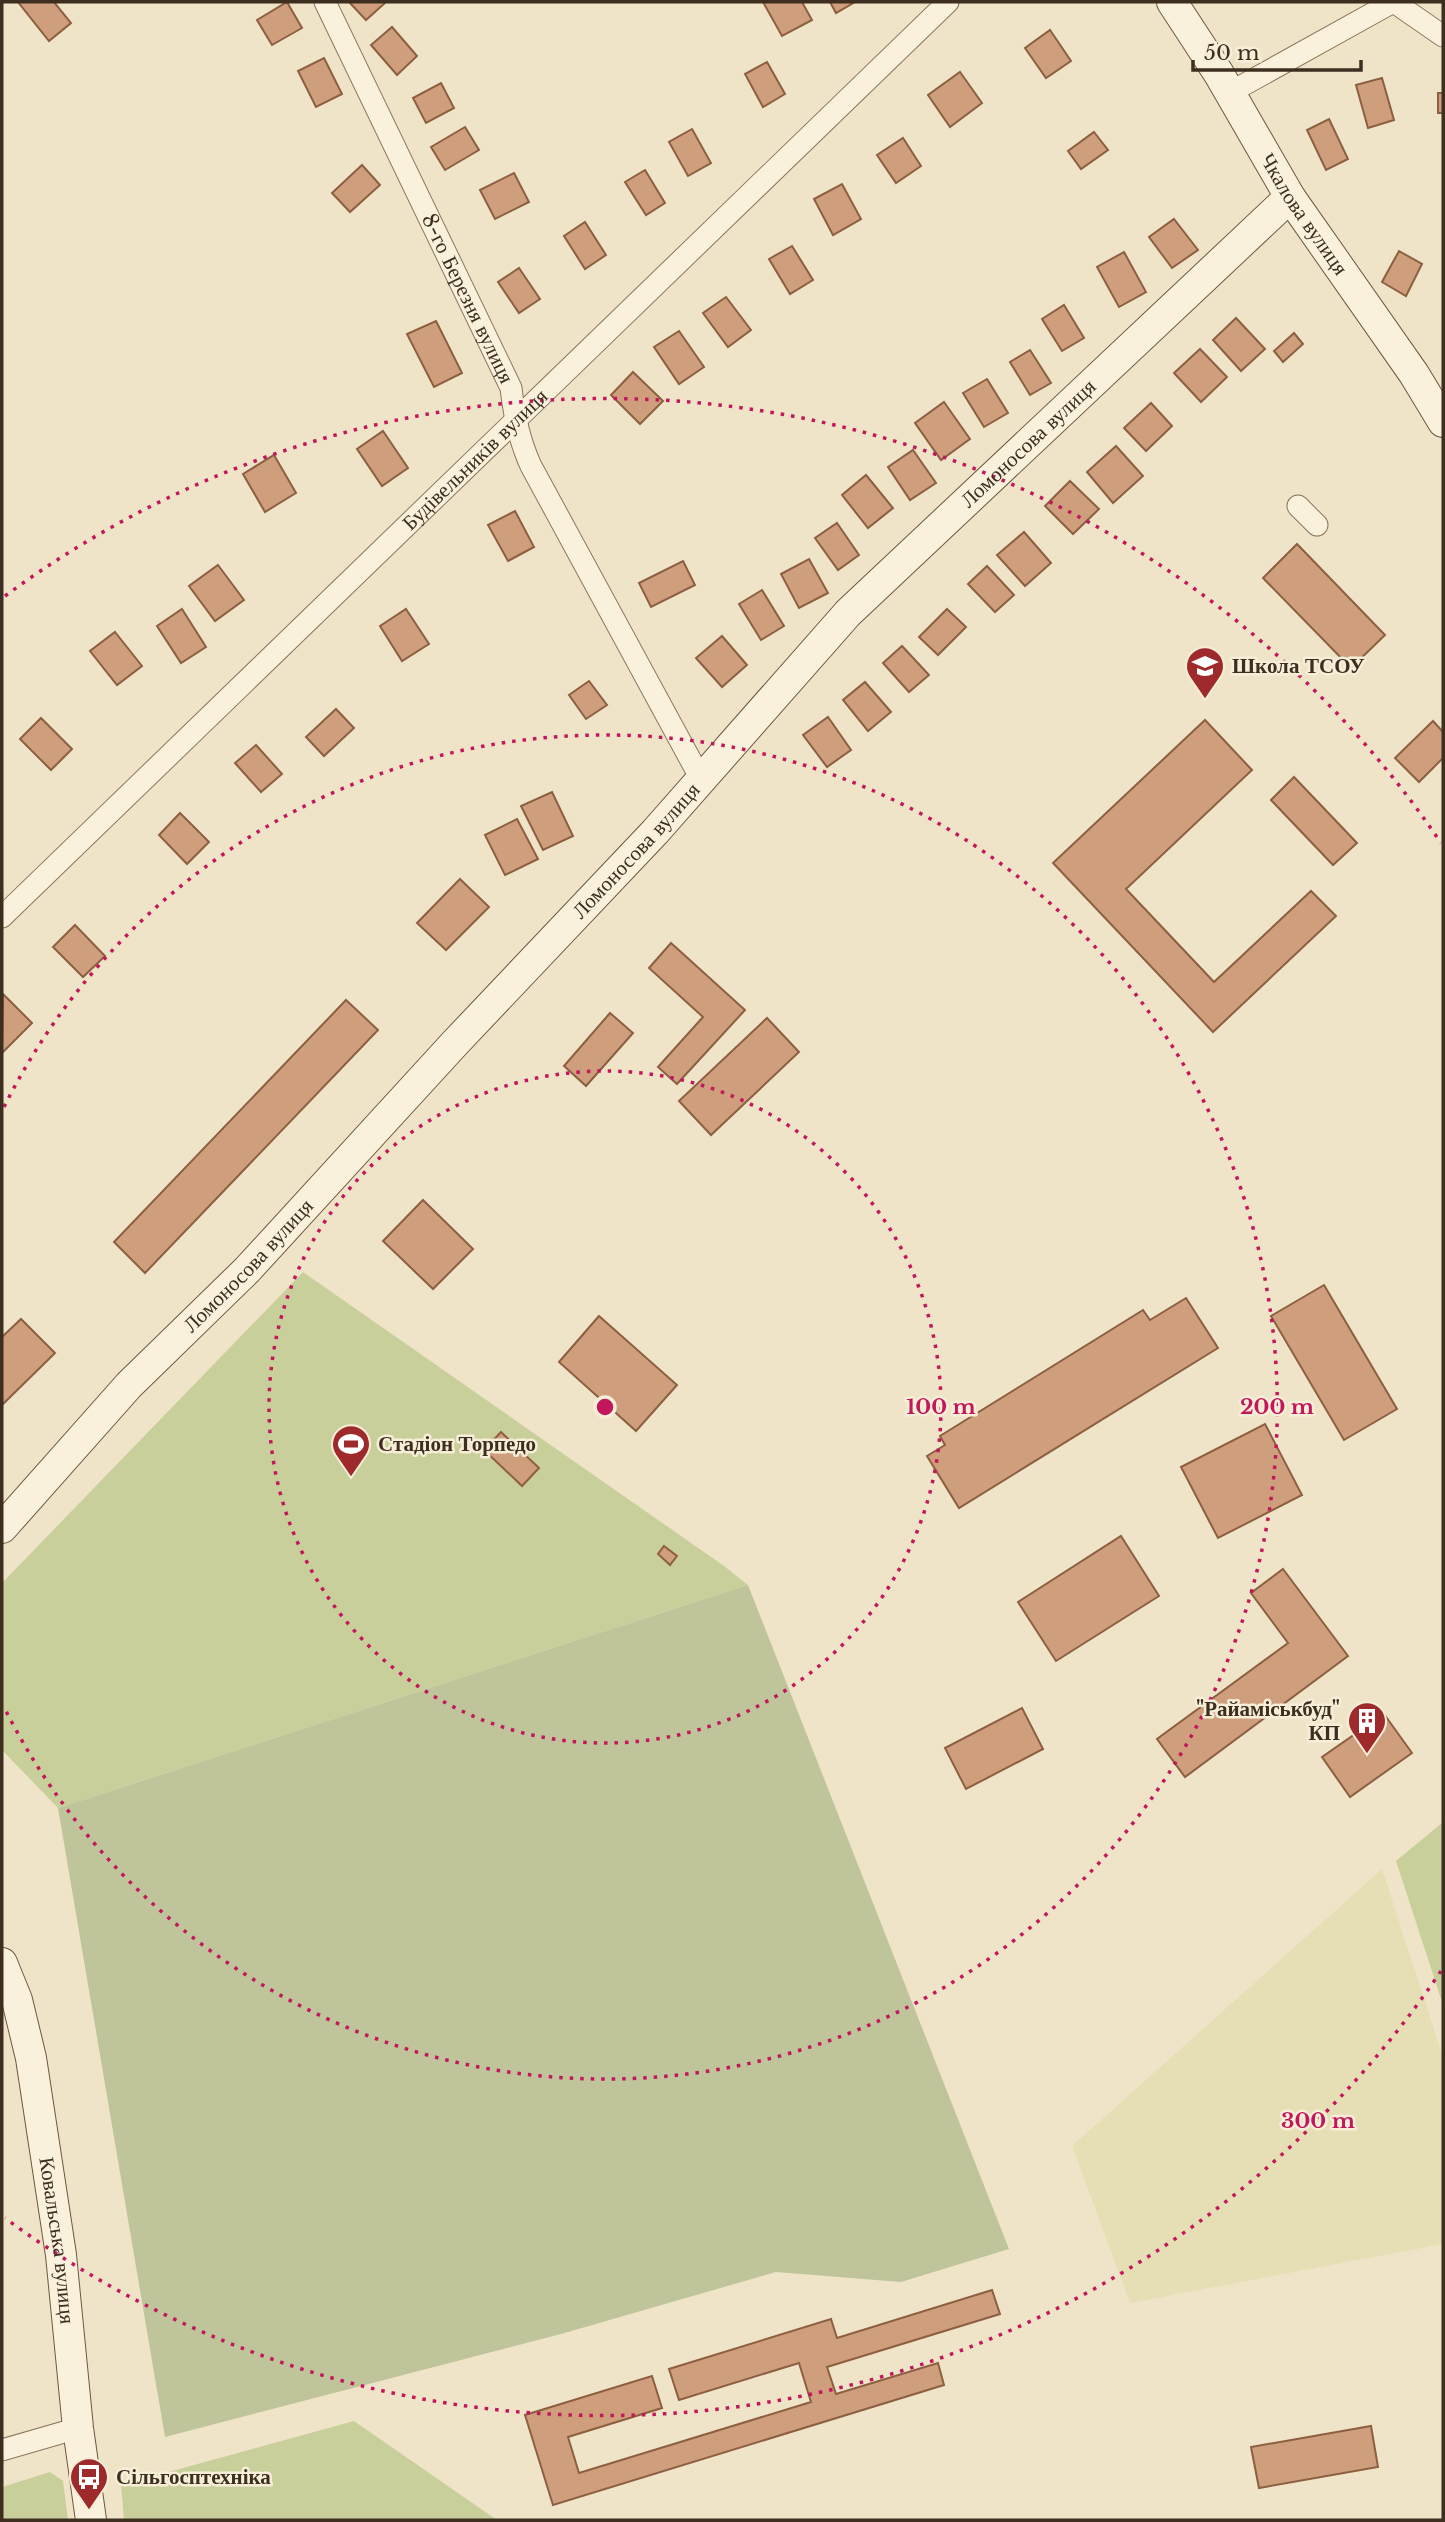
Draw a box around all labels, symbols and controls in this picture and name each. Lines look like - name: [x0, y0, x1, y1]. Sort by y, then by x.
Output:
- scale bar: [1193, 28, 1361, 72]
- text: 50 m: [1204, 40, 1260, 66]
- street label: Чкалова вулиця: [1255, 149, 1354, 280]
- street label: 8-го Березня вулиця: [416, 209, 520, 388]
- street label: Ломоносова вулиця: [955, 373, 1101, 513]
- street label: Будівельників вулиця: [397, 383, 553, 536]
- school or university icon: Школа ТСОУ: [1184, 645, 1226, 700]
- place label: Школа ТСОУ: [1232, 653, 1365, 679]
- street label: Ломоносова вулиця: [567, 777, 706, 924]
- street label: Ломоносова вулиця: [178, 1193, 319, 1338]
- text: 100 m: [906, 1394, 976, 1420]
- text: 200 m: [1240, 1394, 1314, 1420]
- centre of rings: [593, 1395, 617, 1419]
- sports icon: Стадіон Торпедо: [330, 1423, 372, 1478]
- place label: Стадіон Торпедо: [378, 1431, 536, 1457]
- place label: "Райаміськбуд" КП: [1196, 1696, 1340, 1746]
- building icon: "Райаміськбуд" КП: [1346, 1700, 1388, 1755]
- text: 300 m: [1281, 2108, 1355, 2134]
- street label: Ковальська вулиця: [33, 2155, 81, 2326]
- bus stop icon: Сільгосптехніка: [68, 2456, 110, 2511]
- place label: Сільгосптехніка: [116, 2464, 271, 2490]

